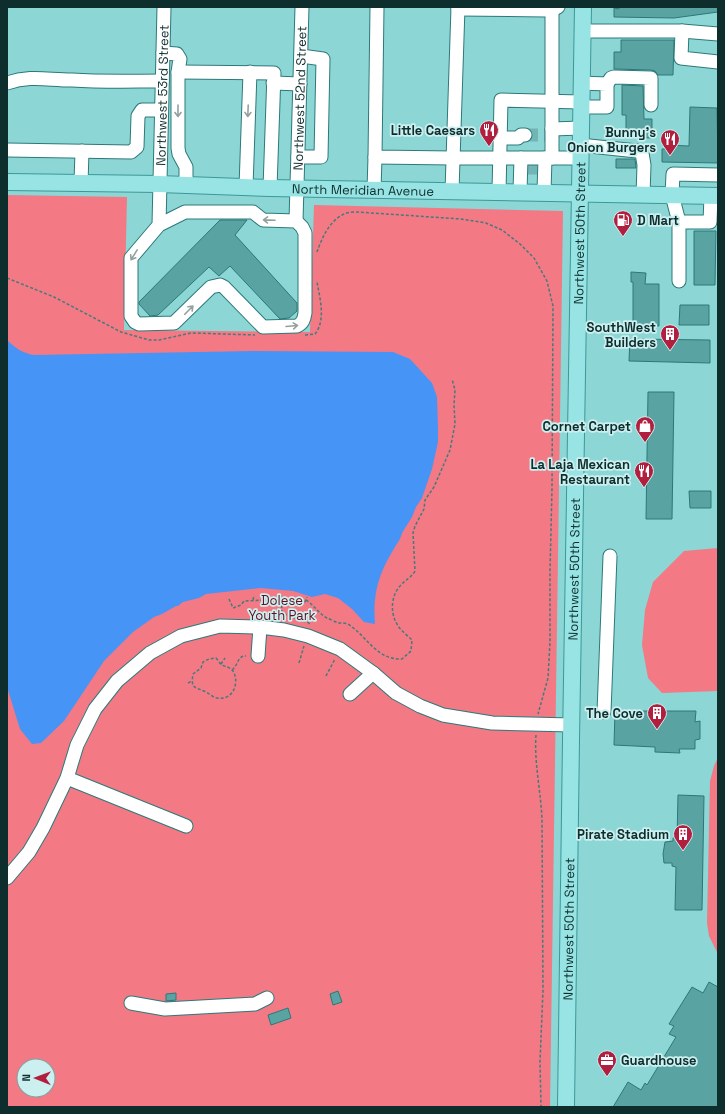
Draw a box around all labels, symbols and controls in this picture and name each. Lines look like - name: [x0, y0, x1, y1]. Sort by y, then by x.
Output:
- street label: Northwest 53rd Street: [152, 24, 172, 166]
- street label: Northwest 52nd Street: [289, 26, 310, 171]
- one-way arrow: [174, 104, 182, 117]
- one-way arrow: [244, 104, 252, 117]
- restaurant icon: Little Caesars: [478, 119, 500, 147]
- place label: Little Caesars: [391, 122, 475, 139]
- place label: Bunny's Onion Burgers: [567, 124, 656, 156]
- restaurant icon: Bunny's Onion Burgers: [659, 128, 681, 156]
- street label: Northwest 50th Street: [570, 162, 589, 305]
- street label: North Meridian Avenue: [292, 180, 434, 199]
- fuel station icon: D Mart: [612, 209, 634, 237]
- place label: D Mart: [637, 212, 679, 229]
- one-way arrow: [263, 217, 276, 224]
- one-way arrow: [130, 249, 138, 260]
- one-way arrow: [184, 305, 194, 315]
- place label: SouthWest Builders: [587, 319, 656, 351]
- one-way arrow: [285, 323, 298, 330]
- building icon: SouthWest Builders: [659, 323, 681, 351]
- shop icon: Cornet Carpet: [634, 415, 656, 443]
- place label: Cornet Carpet: [542, 418, 631, 435]
- place label: La Laja Mexican Restaurant: [530, 456, 630, 488]
- restaurant icon: La Laja Mexican Restaurant: [633, 460, 655, 488]
- street label: Northwest 50th Street: [564, 498, 583, 641]
- park label: Dolese Youth Park: [248, 592, 316, 624]
- building icon: The Cove: [646, 702, 668, 730]
- place label: The Cove: [586, 705, 643, 722]
- building icon: Pirate Stadium: [672, 823, 694, 851]
- place label: Pirate Stadium: [577, 826, 669, 843]
- street label: Northwest 50th Street: [559, 858, 578, 1001]
- office icon: Guardhouse: [596, 1049, 618, 1077]
- place label: Guardhouse: [621, 1052, 697, 1069]
- north arrow: [16, 1058, 56, 1098]
- text: N: [19, 1074, 33, 1082]

